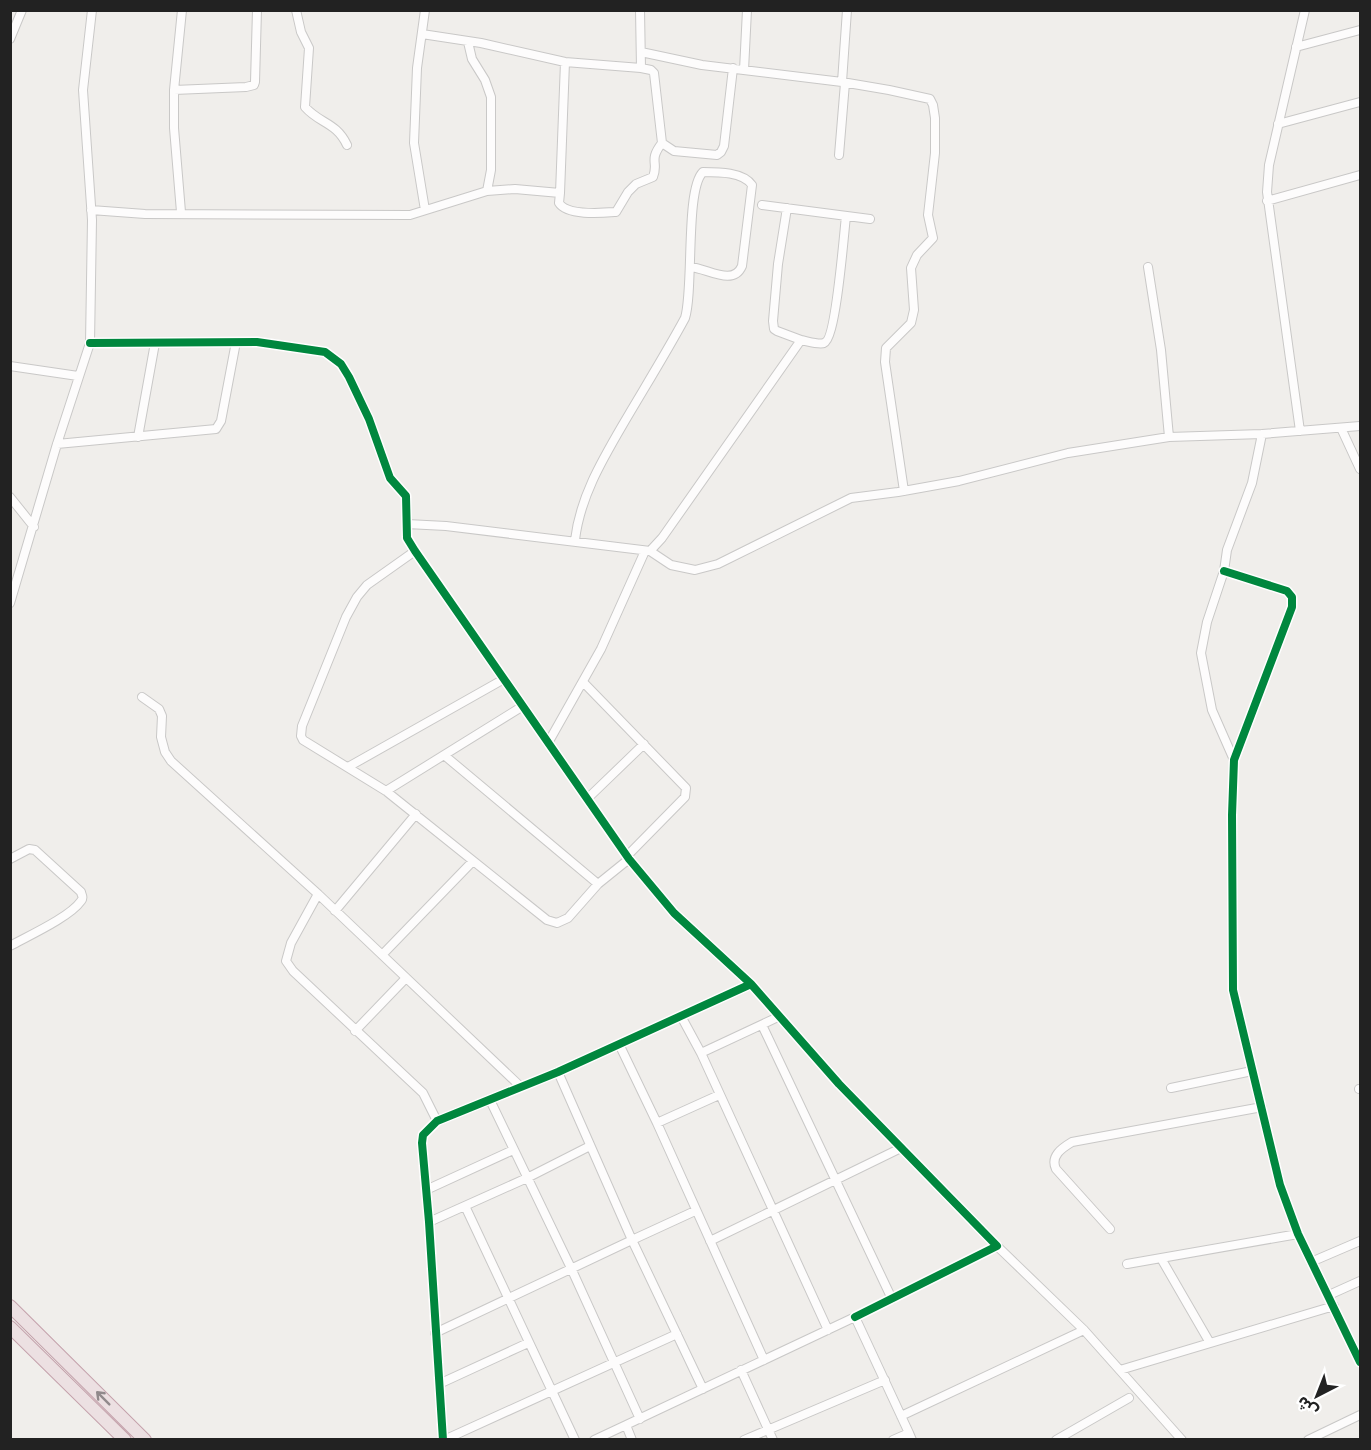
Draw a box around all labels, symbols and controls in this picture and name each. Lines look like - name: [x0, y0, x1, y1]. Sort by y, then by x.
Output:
- north arrow: [1287, 1366, 1347, 1426]
- one-way arrow: [96, 1391, 111, 1406]
- text: ش: [1293, 1392, 1322, 1421]

